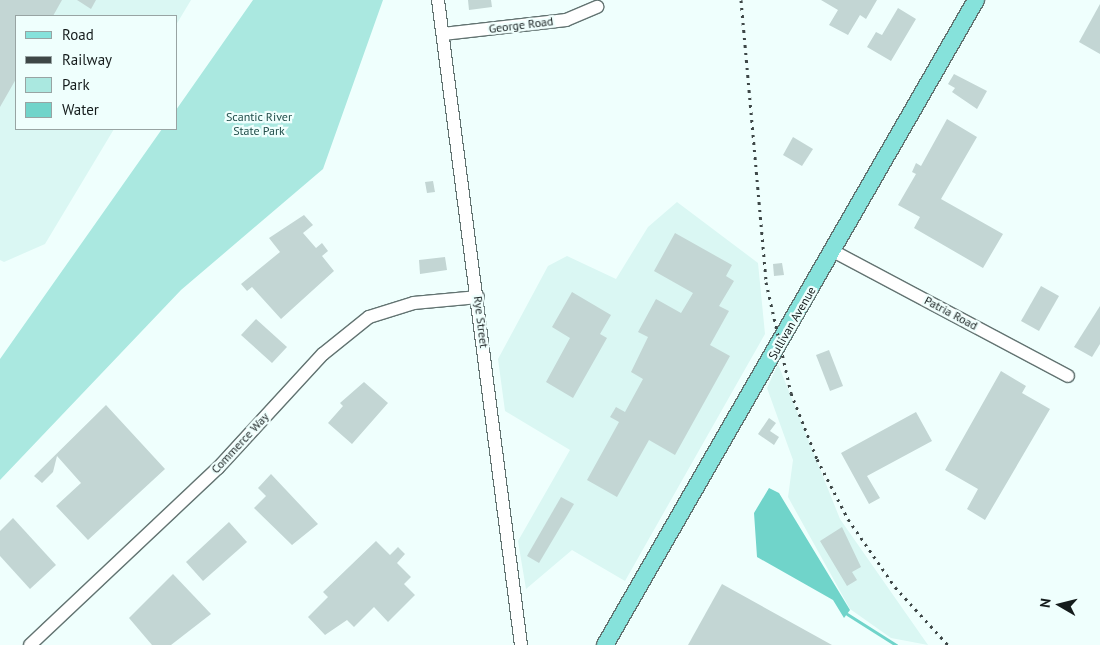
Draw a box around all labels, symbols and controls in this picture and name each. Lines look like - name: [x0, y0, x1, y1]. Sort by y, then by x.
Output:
- street label: George Road: [488, 14, 554, 36]
- legend: [15, 15, 178, 130]
- text: Road: [62, 25, 94, 44]
- text: Railway: [62, 50, 112, 69]
- text: Park: [62, 75, 90, 94]
- text: Water: [62, 100, 99, 119]
- park label: Scantic River State Park: [226, 110, 292, 138]
- street label: Sullivan Avenue: [765, 284, 819, 362]
- street label: Patria Road: [922, 293, 980, 333]
- street label: Rye Street: [471, 295, 491, 349]
- street label: Commerce Way: [208, 410, 272, 476]
- north arrow: [1035, 580, 1085, 630]
- text: N: [1036, 597, 1055, 609]

